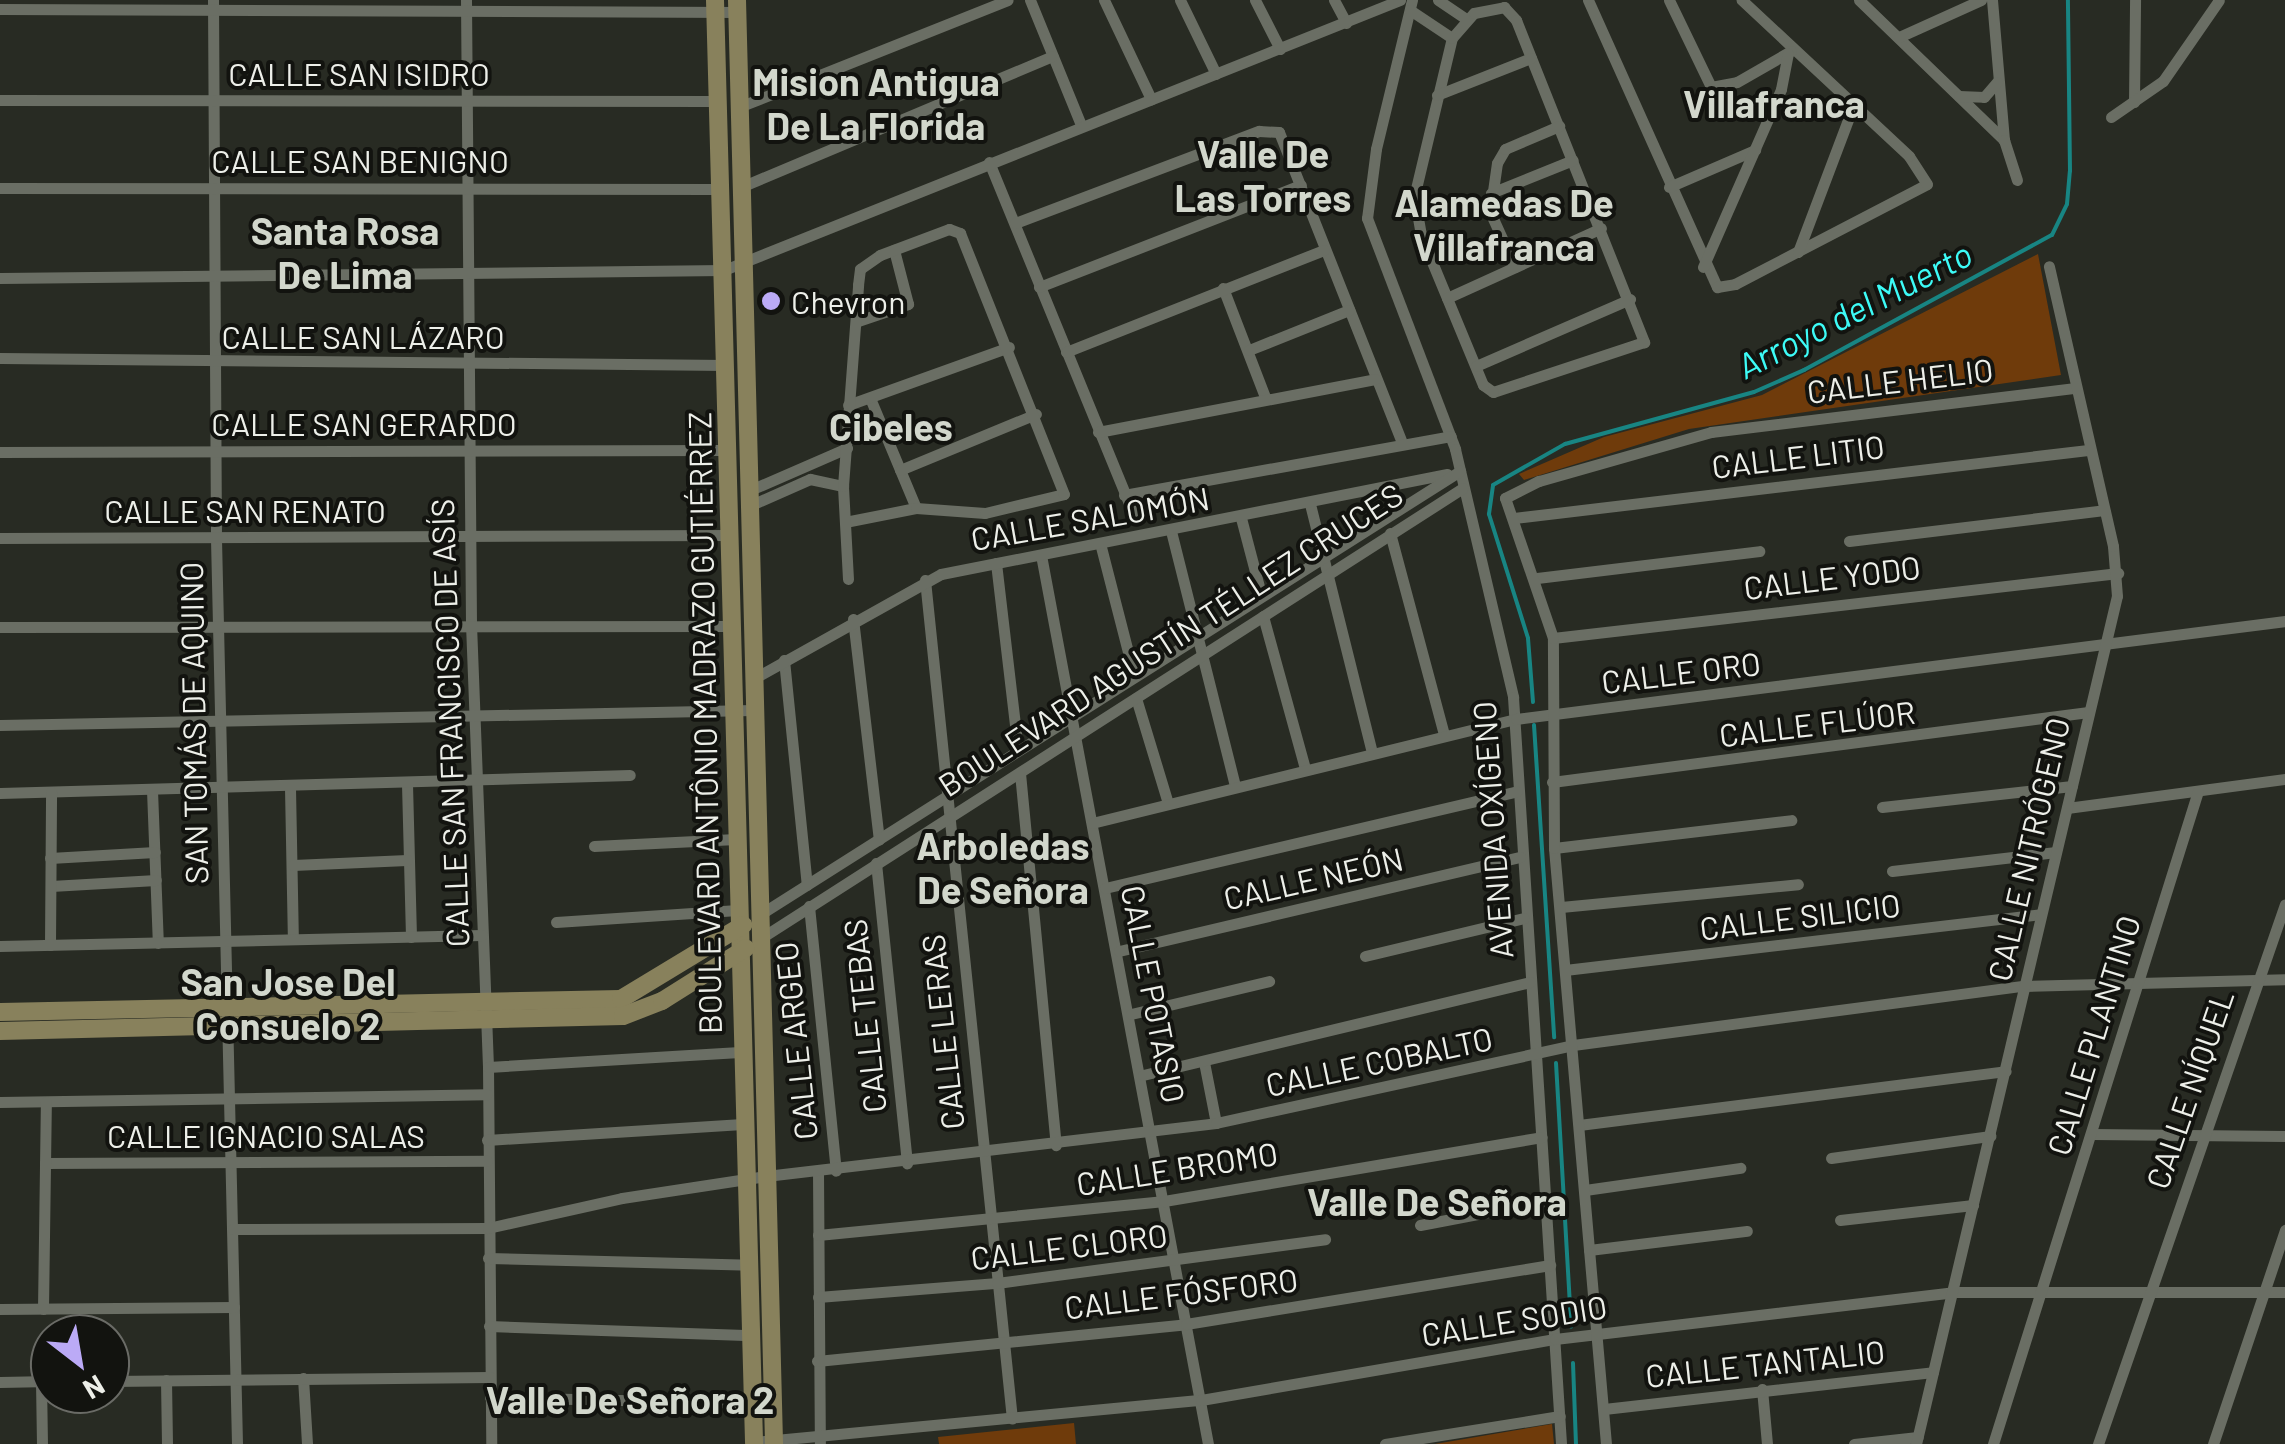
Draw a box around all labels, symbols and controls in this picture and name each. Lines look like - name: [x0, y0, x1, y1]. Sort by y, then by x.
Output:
- street label: CALLE SAN ISIDRO: [228, 54, 490, 92]
- district label: Mision Antigua De La Florida: [752, 59, 1000, 148]
- district label: Villafranca: [1683, 81, 1865, 127]
- district label: Valle De Las Torres: [1175, 131, 1351, 220]
- street label: CALLE SAN BENIGNO: [211, 141, 509, 179]
- district label: Alamedas De Villafranca: [1394, 180, 1614, 270]
- district label: Santa Rosa De Lima: [251, 208, 439, 298]
- water label: Arroyo del Muerto: [1729, 232, 1979, 386]
- place label: Chevron: [791, 282, 905, 320]
- marker: Chevron: [760, 290, 782, 312]
- street label: CALLE SAN LÁZARO: [221, 317, 505, 355]
- street label: CALLE HELIO: [1805, 350, 1995, 410]
- street label: CALLE SAN GERARDO: [211, 404, 517, 442]
- district label: Cibeles: [829, 404, 953, 450]
- street label: BOULEVARD ANTÔNIO MADRAZO GUTIÉRREZ: [679, 411, 729, 1035]
- street label: CALLE LITIO: [1709, 426, 1887, 486]
- street label: BOULEVARD AGUSTÍN TÉLLEZ CRUCES: [931, 474, 1409, 804]
- street label: CALLE SALOMÓN: [968, 478, 1212, 558]
- street label: CALLE SAN RENATO: [104, 491, 386, 529]
- street label: CALLE SAN FRANCISCO DE ASÍS: [422, 498, 476, 948]
- street label: CALLE YODO: [1741, 547, 1923, 607]
- street label: SAN TOMÁS DE AQUINO: [171, 561, 215, 885]
- street label: CALLE ORO: [1599, 643, 1763, 701]
- street label: CALLE FLÚOR: [1717, 692, 1917, 754]
- street label: AVENIDA OXÍGENO: [1464, 700, 1520, 960]
- street label: CALLE NITRÓGENO: [1979, 714, 2077, 984]
- district label: Arboledas De Señora: [916, 823, 1090, 912]
- street label: CALLE NEÓN: [1220, 839, 1406, 917]
- street label: CALLE POTASIO: [1114, 882, 1194, 1106]
- street label: CALLE SILICIO: [1697, 885, 1903, 947]
- street label: CALLE PLANTINO: [2038, 911, 2148, 1159]
- street label: CALLE TEBAS: [835, 917, 893, 1115]
- street label: CALLE LERAS: [913, 932, 971, 1132]
- street label: CALLE ARGEO: [766, 940, 824, 1142]
- district label: San Jose Del Consuelo 2: [180, 959, 396, 1048]
- street label: CALLE NÍQUEL: [2137, 985, 2241, 1193]
- street label: CALLE COBALTO: [1262, 1018, 1496, 1104]
- street label: CALLE IGNACIO SALAS: [107, 1116, 425, 1154]
- street label: CALLE BROMO: [1074, 1133, 1280, 1203]
- district label: Valle De Señora: [1307, 1179, 1567, 1225]
- street label: CALLE CLORO: [968, 1215, 1170, 1277]
- street label: CALLE FÓSFORO: [1062, 1260, 1300, 1326]
- street label: CALLE SODIO: [1418, 1286, 1610, 1354]
- north arrow: [30, 1314, 130, 1414]
- street label: CALLE TANTALIO: [1643, 1331, 1887, 1395]
- text: N: [78, 1369, 111, 1407]
- district label: Valle De Señora 2: [486, 1377, 774, 1423]

